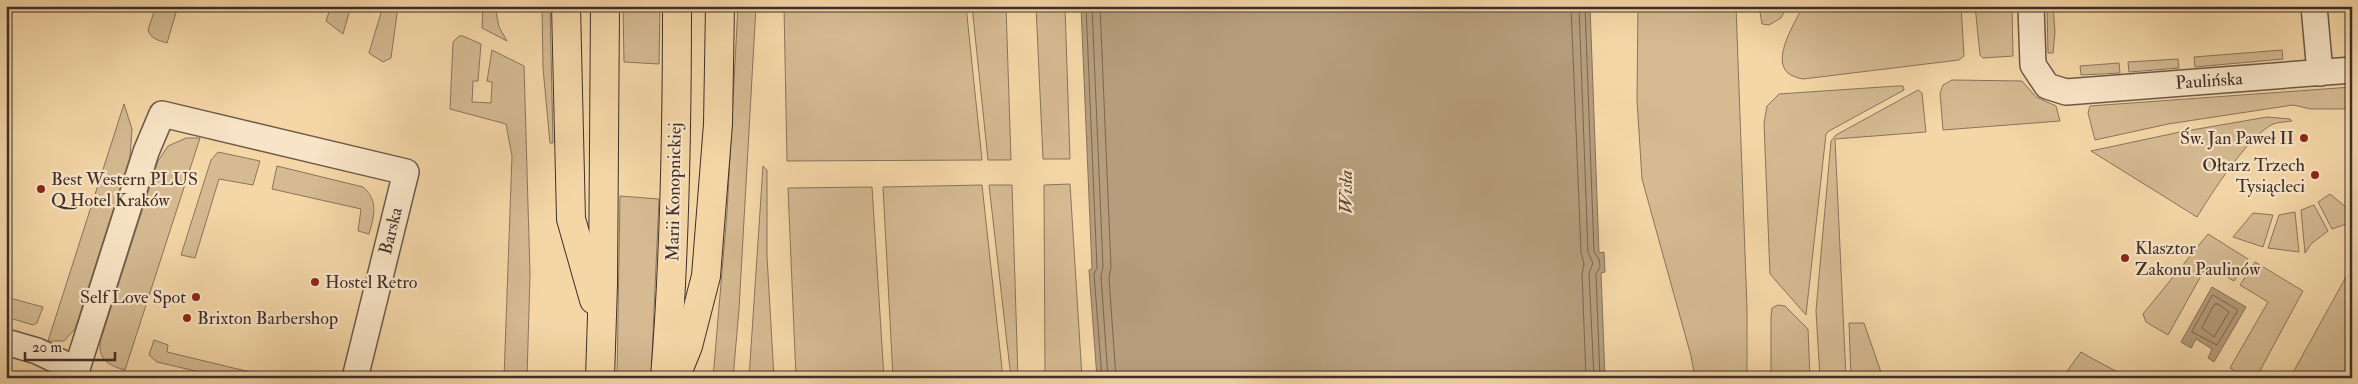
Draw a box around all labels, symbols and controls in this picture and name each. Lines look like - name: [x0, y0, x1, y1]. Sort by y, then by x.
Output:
- street label: Paulińska: [2175, 67, 2244, 95]
- street label: Marii Konopnickiej: [661, 122, 687, 262]
- place label: Św. Jan Paweł II: [2180, 127, 2294, 150]
- marker: Św. Jan Paweł II: [2298, 132, 2310, 144]
- place label: Ołtarz Trzech Tysiącleci: [2202, 154, 2306, 198]
- place label: Best Western PLUS Q Hotel Kraków: [51, 168, 198, 212]
- marker: Ołtarz Trzech Tysiącleci: [2309, 169, 2321, 181]
- water label: Wisła: [1334, 170, 1358, 214]
- marker: Best Western PLUS Q Hotel Kraków: [35, 183, 47, 195]
- street label: Barska: [374, 204, 408, 257]
- place label: Klasztor Zakonu Paulinów: [2135, 237, 2261, 281]
- marker: Klasztor Zakonu Paulinów: [2119, 252, 2131, 264]
- place label: Hostel Retro: [325, 271, 418, 294]
- marker: Hostel Retro: [309, 276, 321, 288]
- place label: Self Love Spot: [80, 286, 186, 309]
- marker: Self Love Spot: [190, 291, 202, 303]
- place label: Brixton Barbershop: [197, 307, 338, 330]
- marker: Brixton Barbershop: [181, 312, 193, 324]
- scale bar: [25, 329, 115, 361]
- text: 20 m: [32, 338, 62, 357]

